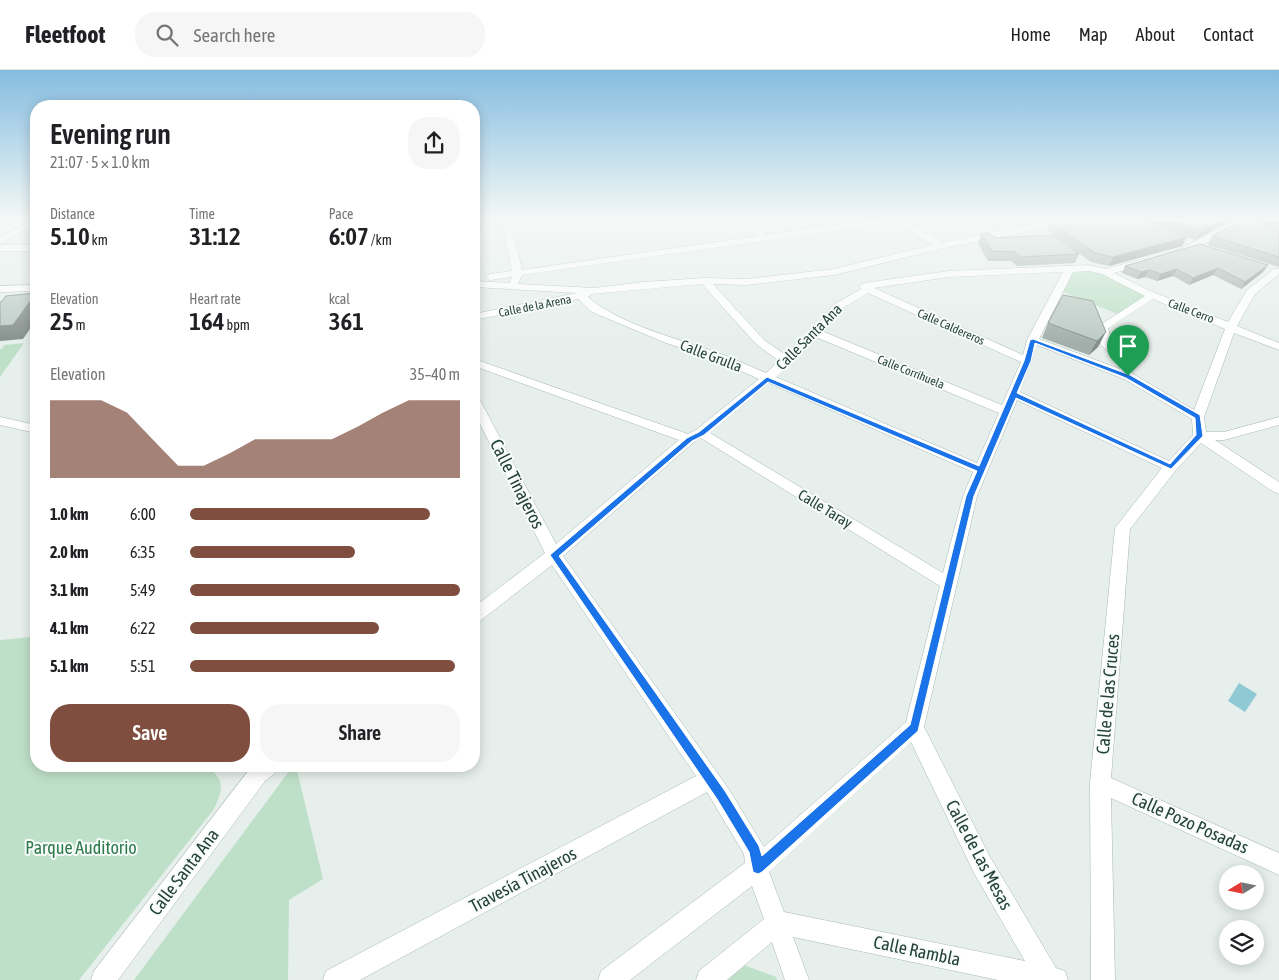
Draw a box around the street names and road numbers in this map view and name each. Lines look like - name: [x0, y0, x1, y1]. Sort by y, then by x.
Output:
- street label: Calle de la Arena: [497, 292, 573, 320]
- street label: Calle Cerro: [1166, 296, 1216, 326]
- street label: Calle Santa Ana: [772, 300, 845, 373]
- street label: Calle Caldereros: [915, 306, 987, 348]
- street label: Calle Grulla: [678, 336, 745, 375]
- street label: Calle Corrihuela: [875, 352, 947, 392]
- street label: Calle Tinajeros: [486, 435, 549, 532]
- street label: Calle Taray: [795, 486, 855, 531]
- street label: Calle de las Cruces: [1092, 633, 1123, 755]
- street label: Calle Pozo Posadas: [1129, 787, 1252, 858]
- street label: Calle de Las Mesas: [942, 796, 1017, 913]
- street label: Calle Santa Ana: [144, 824, 223, 919]
- street label: Travesía Tinajeros: [466, 843, 580, 917]
- street label: Calle Rambla: [872, 931, 963, 970]

